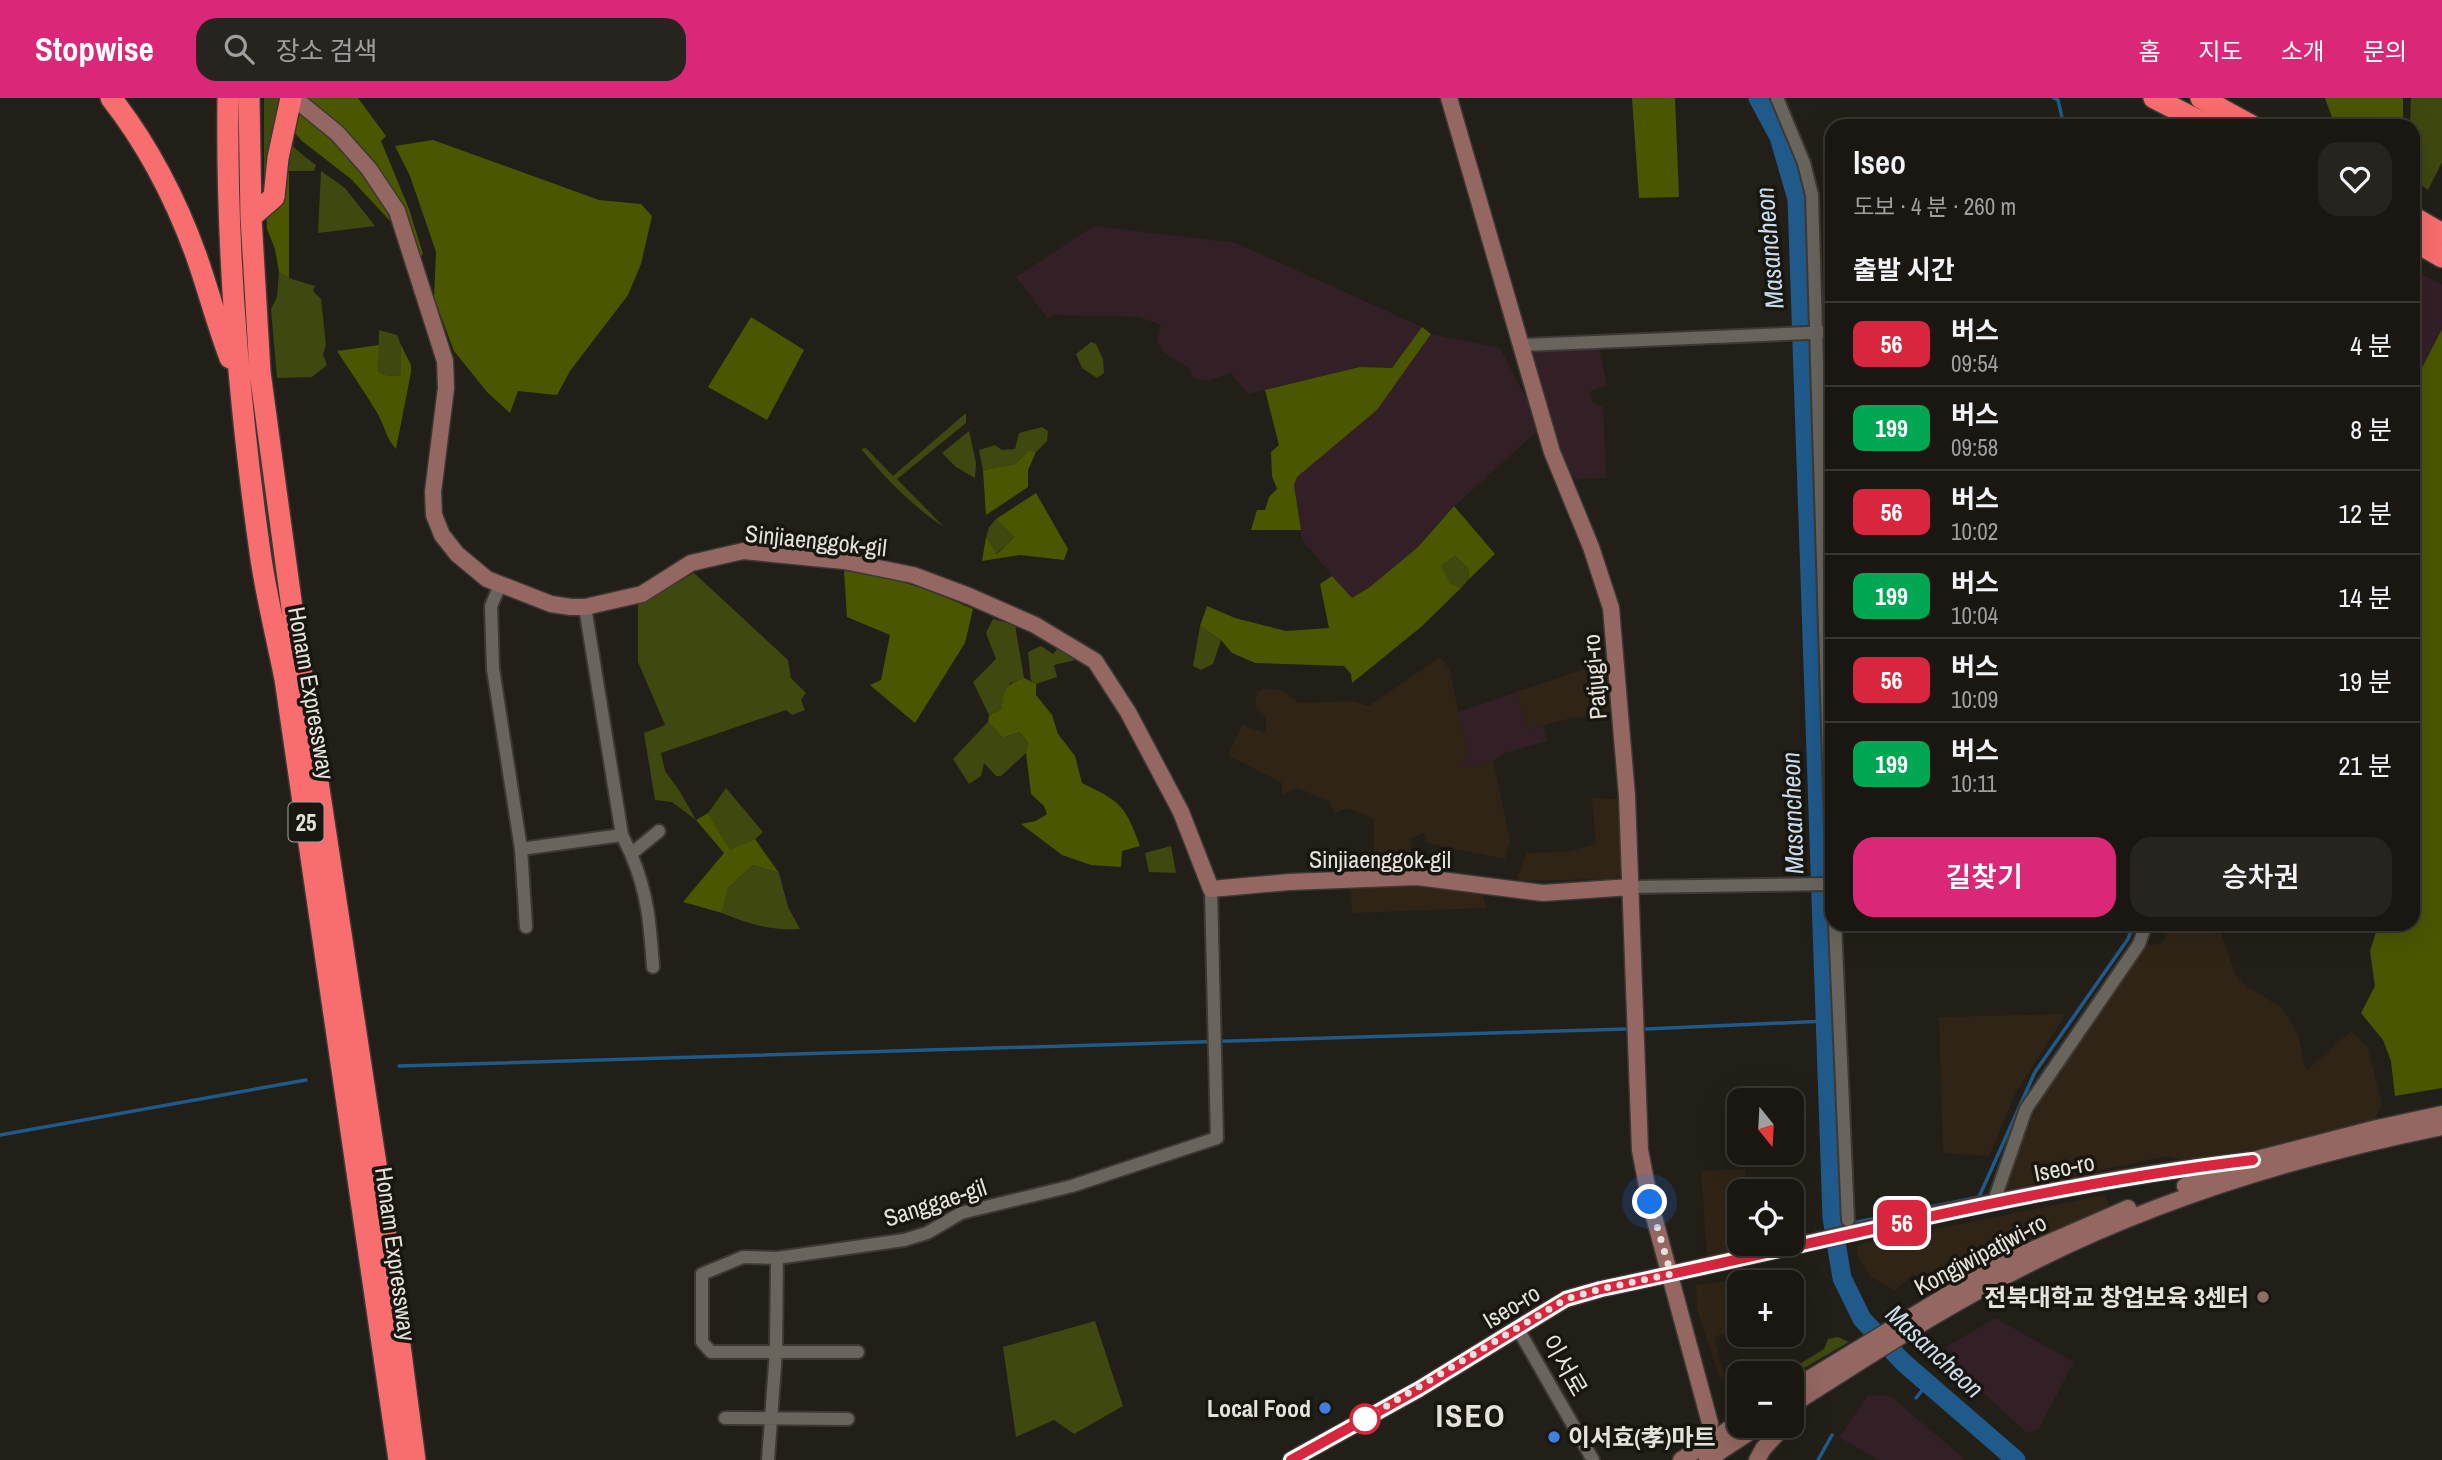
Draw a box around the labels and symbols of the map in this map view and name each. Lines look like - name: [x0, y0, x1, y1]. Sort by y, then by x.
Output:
- water label: Masancheon: [1746, 186, 1792, 310]
- street label: Sinjiaenggok-gil: [744, 517, 888, 563]
- street label: Honam Expressway: [281, 604, 343, 782]
- street label: Patjugi-ro: [1574, 633, 1614, 721]
- water label: Masancheon: [1772, 751, 1812, 875]
- road number: 25: [288, 802, 324, 842]
- street label: Sinjiaenggok-gil: [1309, 843, 1451, 875]
- north arrow: [1727, 1088, 1804, 1166]
- street label: Iseo-ro: [2031, 1145, 2097, 1189]
- street label: Honam Expressway: [368, 1165, 424, 1343]
- street label: Sanggae-gil: [880, 1170, 990, 1234]
- your location: [1632, 1184, 1667, 1219]
- line badge: 56: [1870, 1200, 1934, 1246]
- street label: Kongjwipatjwi-ro: [1908, 1206, 2052, 1302]
- street label: Iseo-ro: [1477, 1277, 1545, 1335]
- place label: 전북대학교 창업보육 3센터: [1984, 1281, 2249, 1313]
- marker: 전북대학교 창업보육 3센터: [2255, 1289, 2271, 1305]
- water label: Masancheon: [1878, 1297, 1992, 1405]
- street label: 이서로: [1535, 1328, 1595, 1402]
- place label: Local Food: [1207, 1392, 1311, 1424]
- district label: ISEO: [1436, 1394, 1506, 1437]
- marker: Local Food: [1317, 1400, 1333, 1416]
- unlabelled marker: [1350, 1404, 1380, 1434]
- place label: 이서효(孝)마트: [1568, 1421, 1716, 1453]
- marker: 이서효(孝)마트: [1546, 1429, 1562, 1445]

